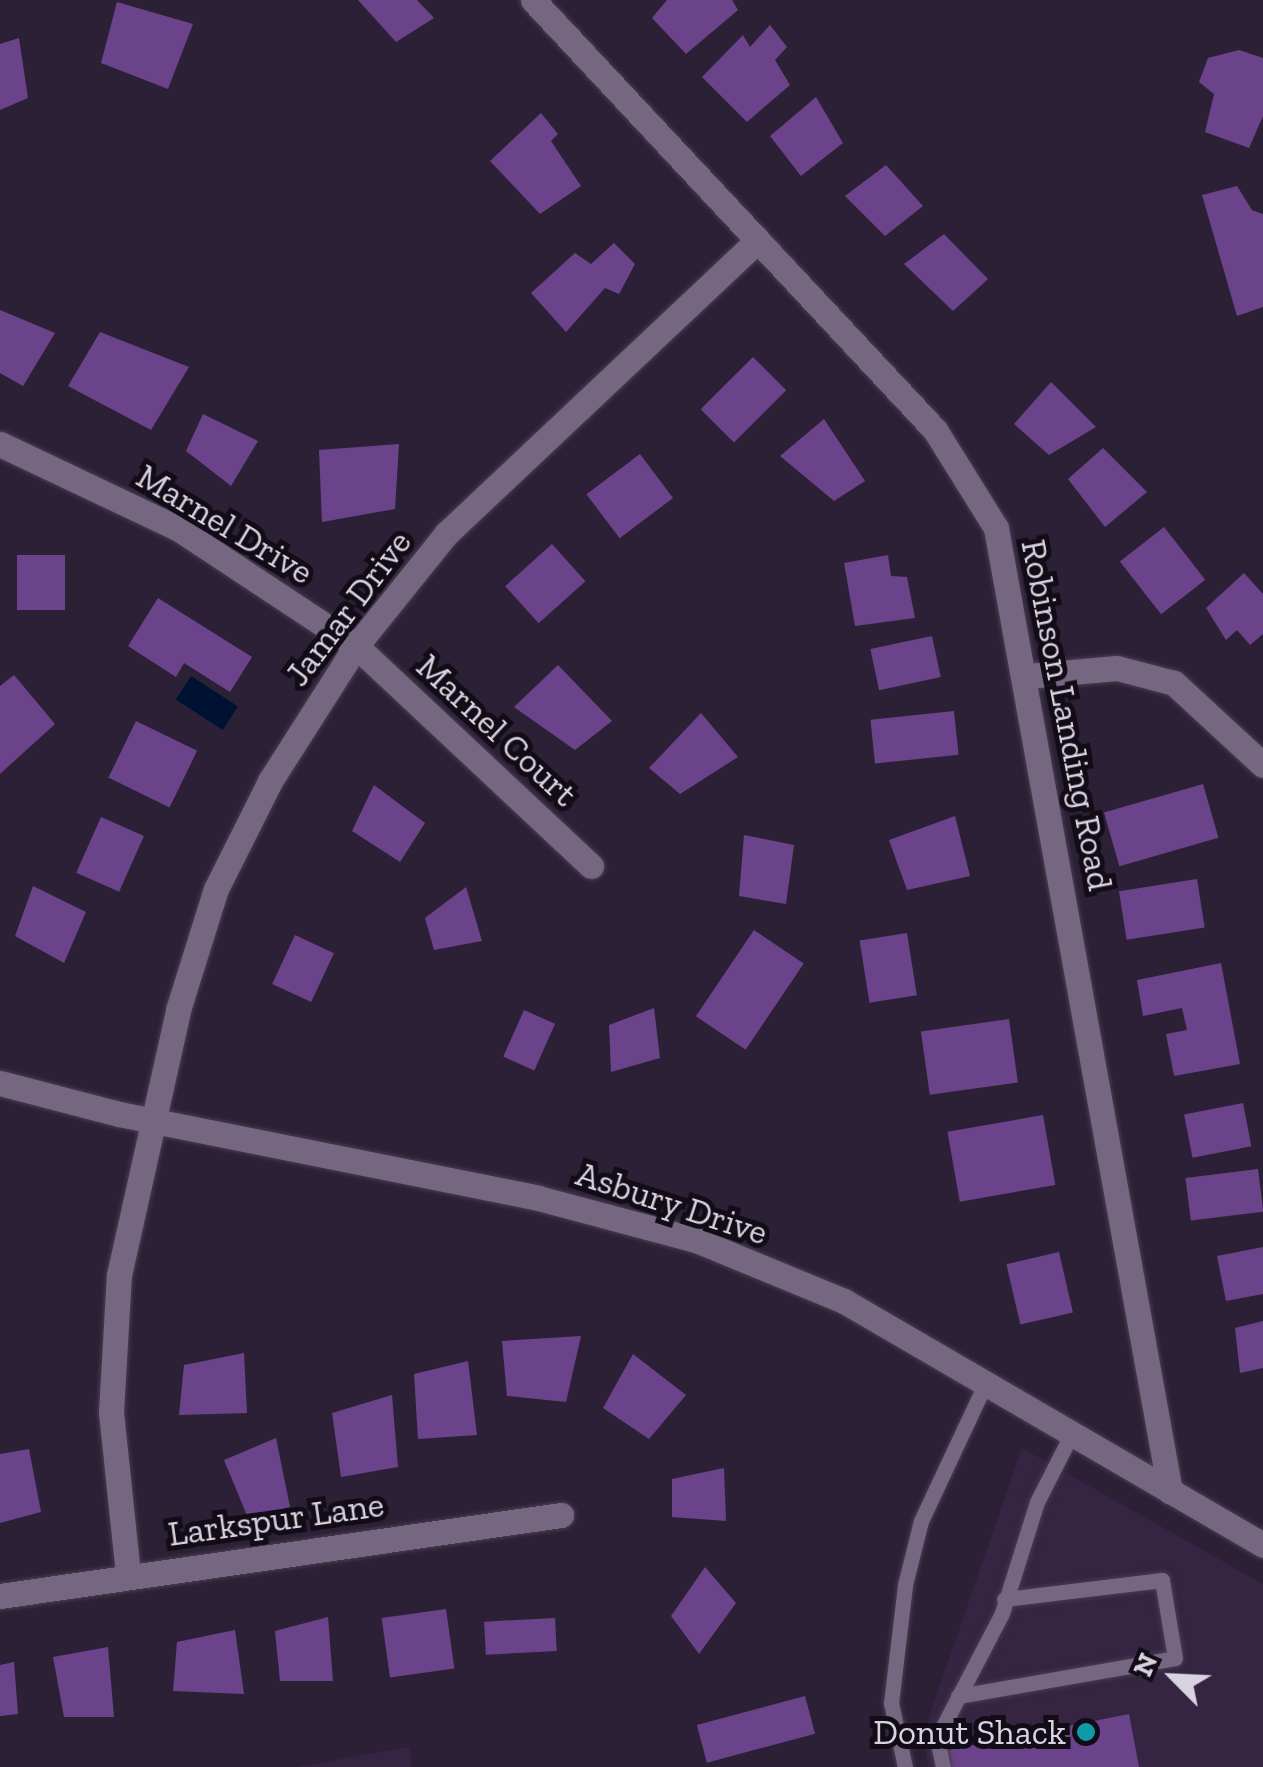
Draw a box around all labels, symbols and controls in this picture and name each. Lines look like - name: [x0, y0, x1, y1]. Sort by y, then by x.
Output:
- street label: Marnel Drive: [129, 455, 321, 593]
- street label: Jamar Drive: [276, 522, 420, 694]
- street label: Robinson Landing Road: [1012, 536, 1122, 894]
- street label: Marnel Court: [408, 645, 586, 815]
- street label: Asbury Drive: [571, 1152, 773, 1254]
- street label: Larkspur Lane: [165, 1483, 387, 1555]
- north arrow: [1123, 1627, 1223, 1727]
- text: N: [1126, 1648, 1165, 1681]
- place label: Donut Shack: [873, 1711, 1066, 1753]
- marker: Donut Shack: [1075, 1721, 1097, 1743]

